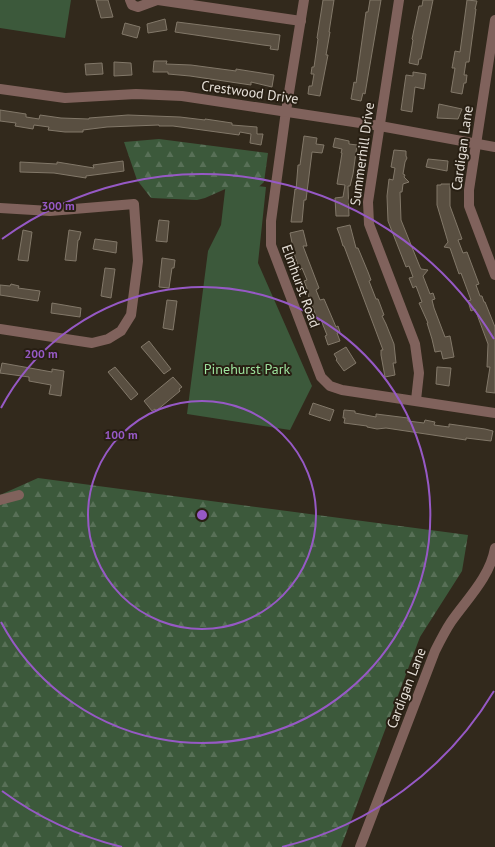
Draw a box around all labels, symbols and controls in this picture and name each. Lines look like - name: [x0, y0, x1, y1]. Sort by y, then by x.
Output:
- street label: Crestwood Drive: [200, 76, 300, 108]
- street label: Summerhill Drive: [346, 101, 378, 207]
- street label: Cardigan Lane: [447, 105, 477, 191]
- text: 300 m: [41, 198, 75, 213]
- street label: Elmhurst Road: [278, 242, 324, 330]
- text: 200 m: [24, 346, 58, 361]
- park label: Pinehurst Park: [204, 360, 291, 378]
- text: 100 m: [104, 427, 138, 442]
- centre of rings: [195, 508, 209, 522]
- street label: Cardigan Lane: [382, 645, 430, 731]

